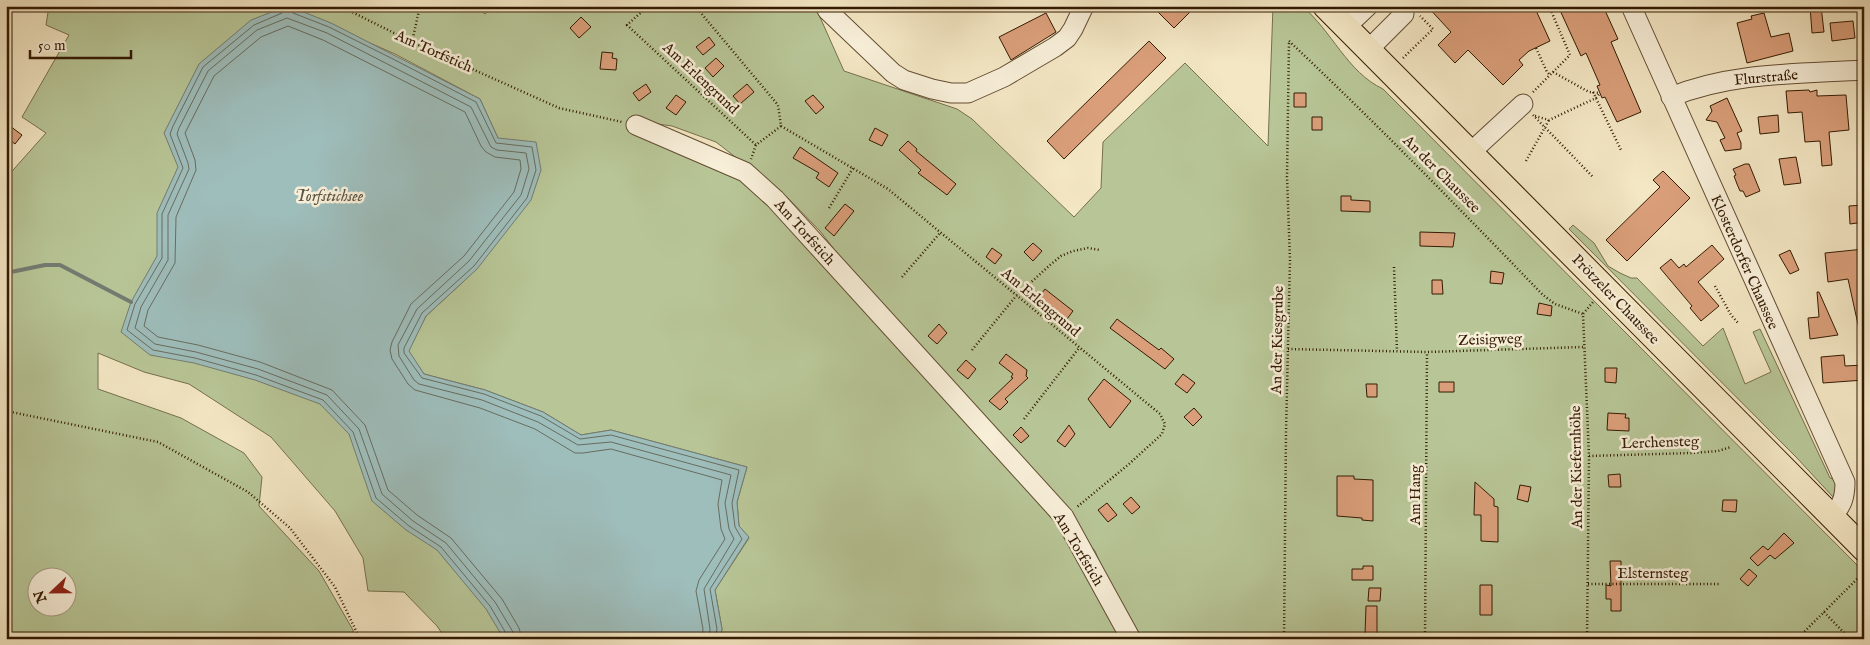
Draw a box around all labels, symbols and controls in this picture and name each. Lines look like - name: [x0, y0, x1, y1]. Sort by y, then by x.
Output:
- street label: Am Torfstich: [391, 26, 475, 77]
- scale bar: [30, 28, 131, 60]
- text: 50 m: [38, 36, 66, 55]
- street label: Am Erlengrund: [658, 38, 743, 119]
- street label: Flurstraße: [1733, 65, 1799, 90]
- street label: An der Chaussee: [1398, 131, 1485, 217]
- water label: Torfstichsee: [295, 187, 364, 207]
- street label: Klosterdorfer Chaussee: [1706, 192, 1783, 333]
- street label: Am Torfstich: [769, 195, 839, 269]
- street label: Prötzeler Chaussee: [1568, 250, 1664, 349]
- street label: Am Erlengrund: [997, 263, 1085, 342]
- street label: An der Kiesgrube: [1267, 286, 1288, 395]
- street label: Zeisigweg: [1458, 329, 1523, 350]
- street label: An der Kiefernhöhe: [1566, 405, 1587, 530]
- street label: Lerchensteg: [1621, 432, 1700, 453]
- street label: Am Hang: [1406, 464, 1425, 526]
- street label: Am Torfstich: [1049, 508, 1108, 589]
- street label: Elsternsteg: [1618, 564, 1689, 583]
- north arrow: [28, 568, 78, 618]
- text: N: [30, 588, 52, 606]

